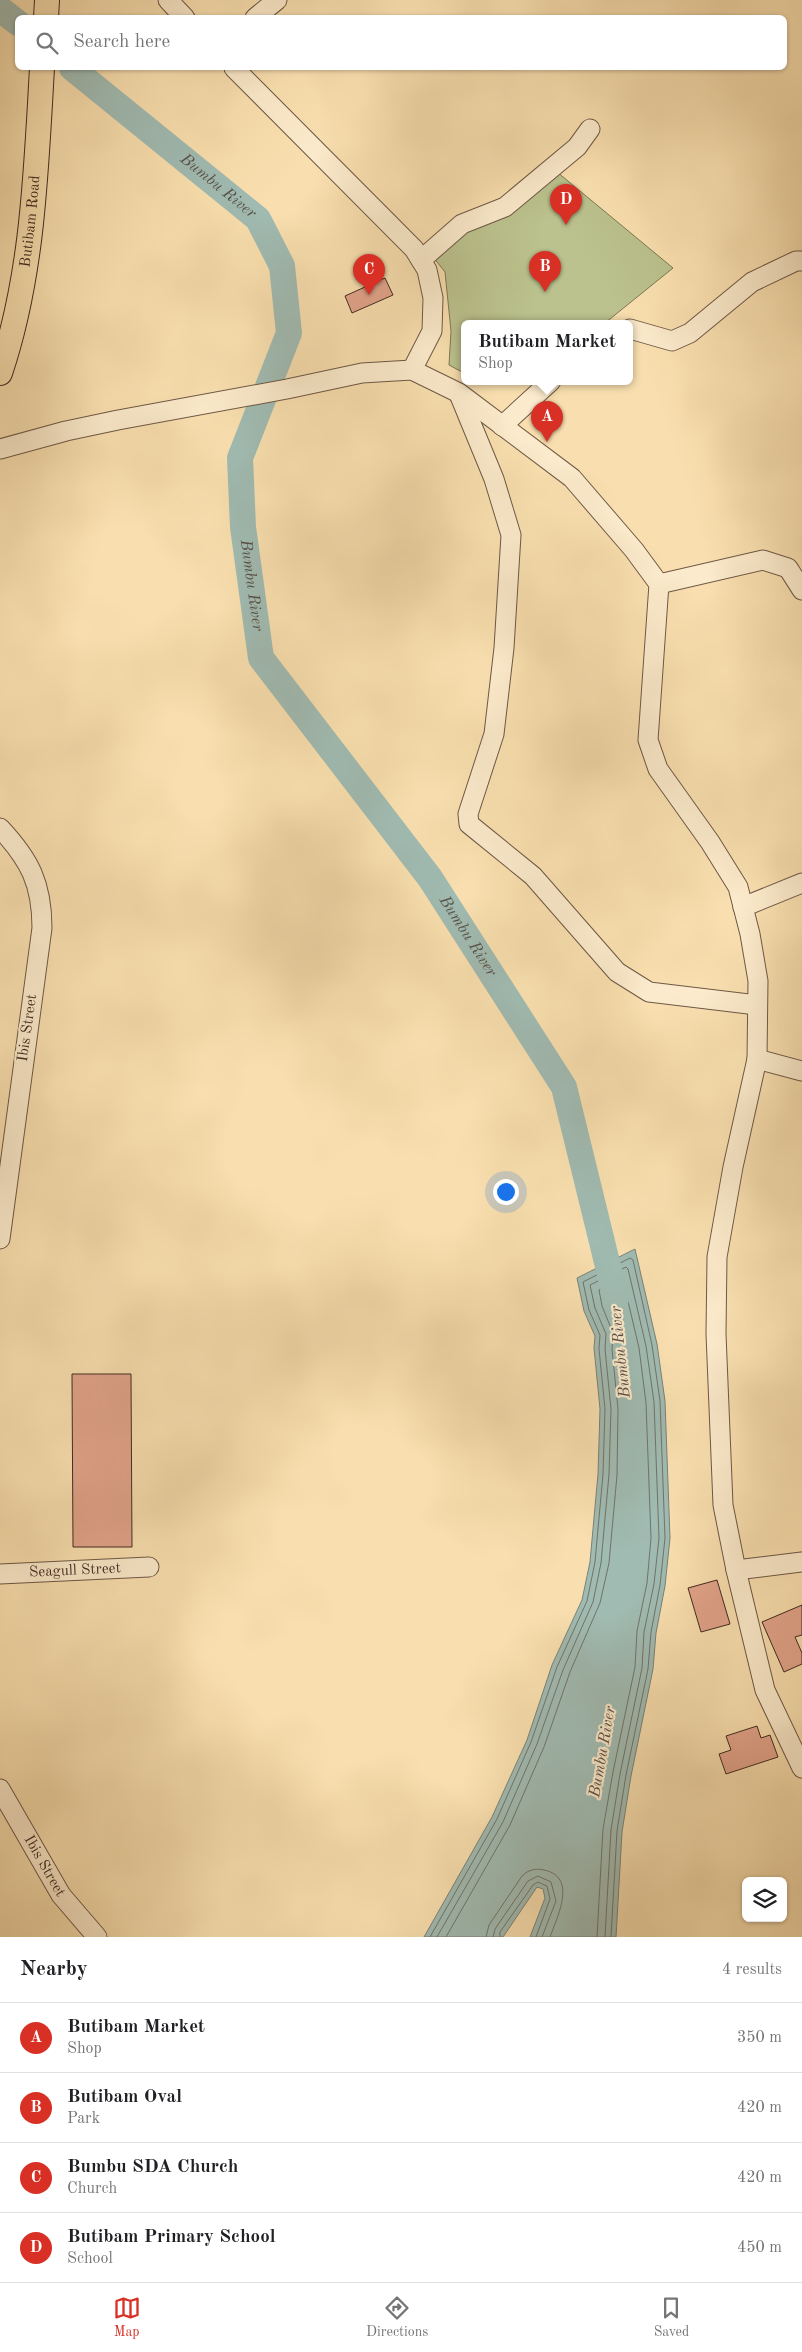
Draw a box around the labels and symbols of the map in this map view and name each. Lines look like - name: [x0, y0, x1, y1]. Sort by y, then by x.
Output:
- water label: Bumbu River: [176, 151, 260, 223]
- street label: Butibam Road: [18, 175, 43, 268]
- pin: D: [550, 184, 582, 225]
- pin: B: [529, 251, 561, 292]
- pin: C: [353, 254, 385, 295]
- pin: A: [531, 401, 563, 442]
- water label: Bumbu River: [237, 538, 265, 633]
- water label: Bumbu River: [435, 892, 500, 980]
- street label: Ibis Street: [16, 993, 40, 1063]
- your location: [493, 1179, 519, 1205]
- water label: Bumbu River: [608, 1304, 634, 1400]
- street label: Seagull Street: [29, 1561, 121, 1580]
- water label: Bumbu River: [587, 1704, 619, 1800]
- street label: Ibis Street: [21, 1833, 68, 1899]

